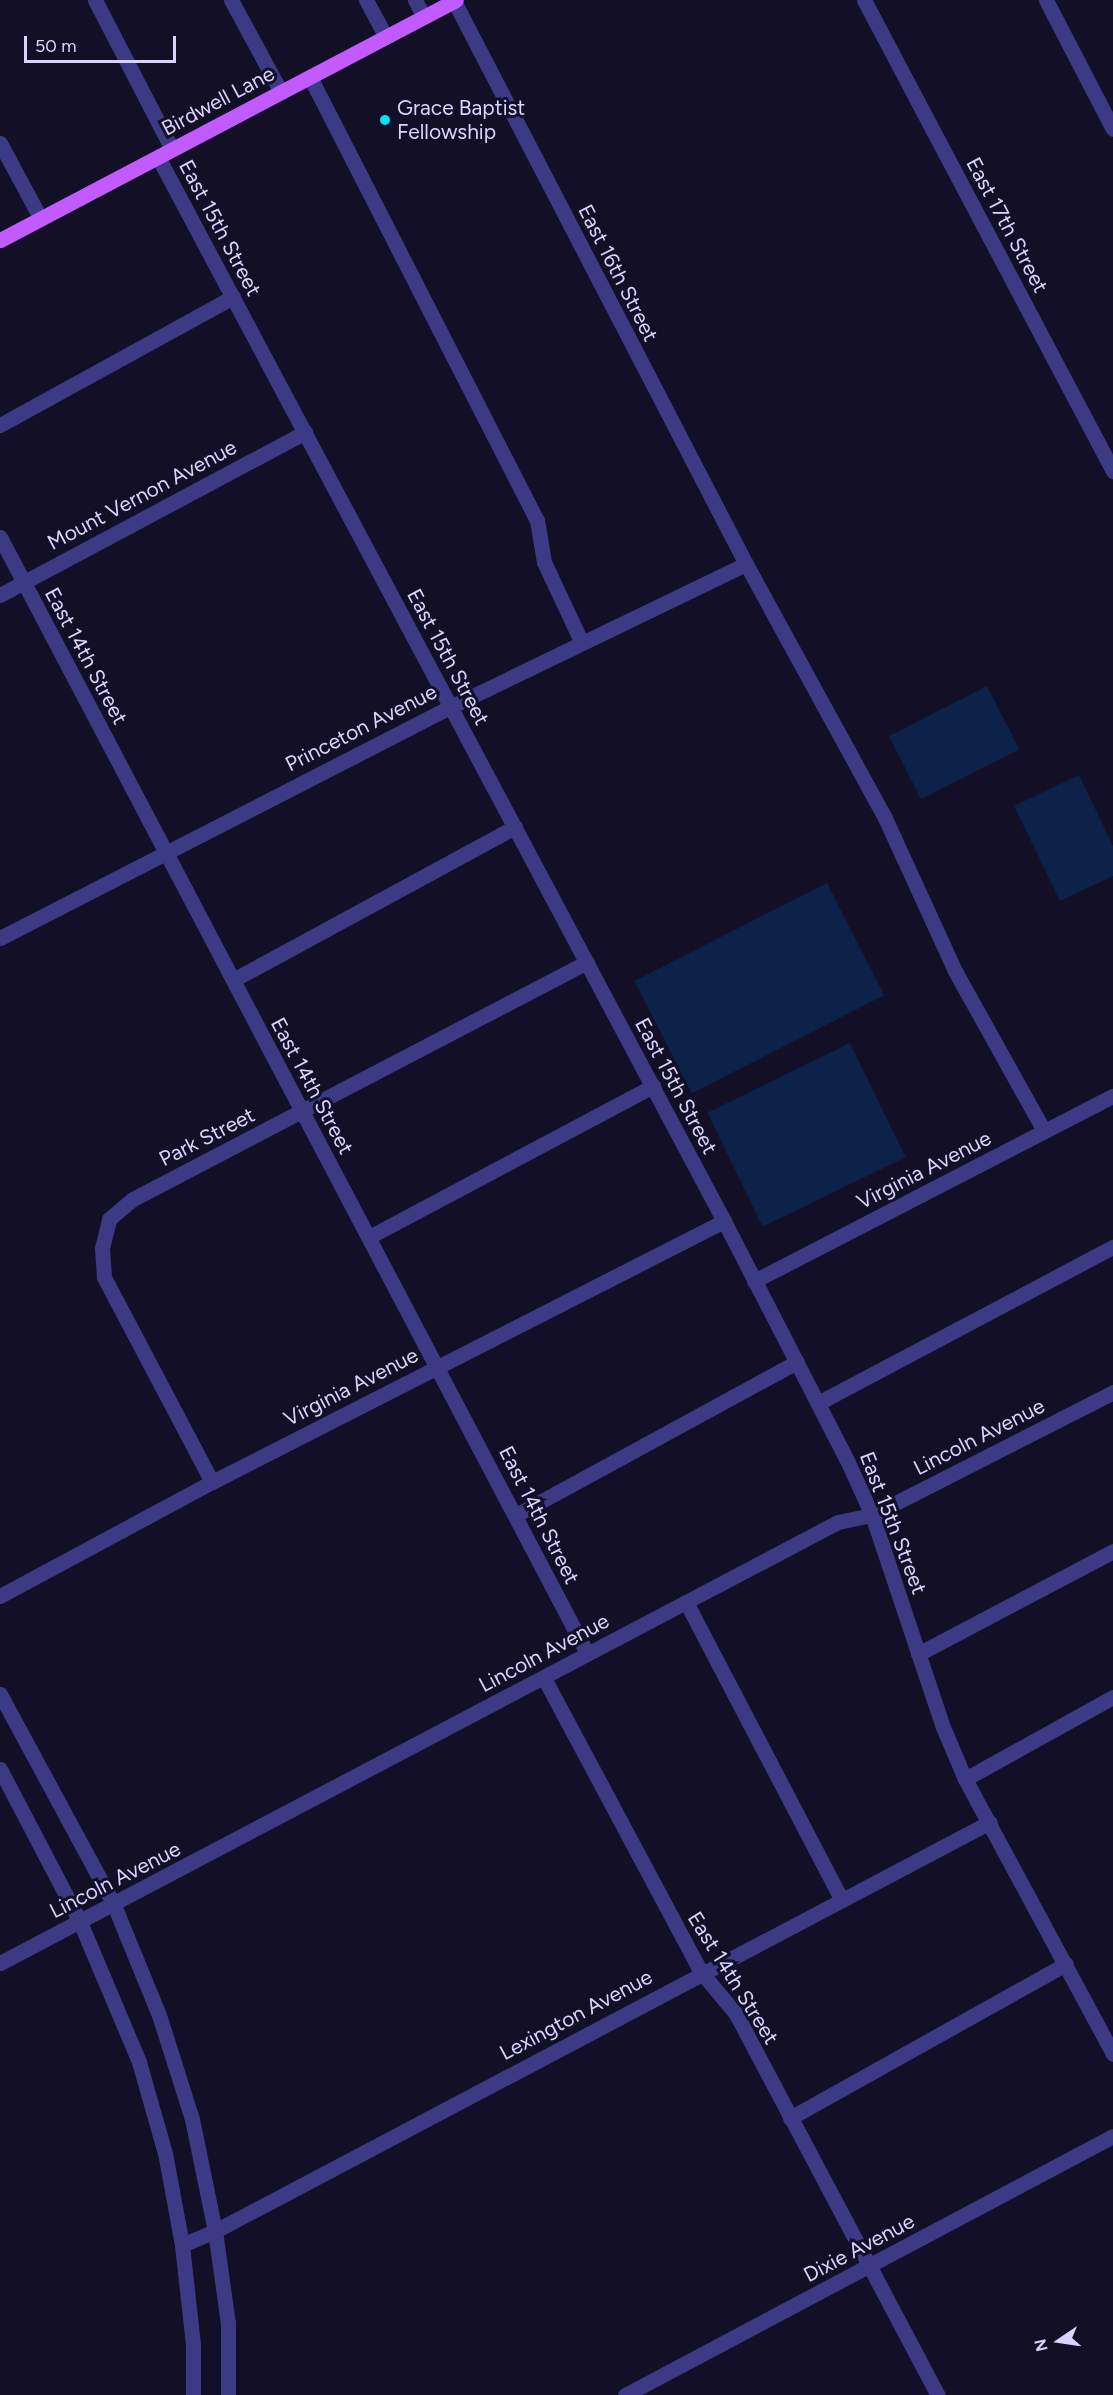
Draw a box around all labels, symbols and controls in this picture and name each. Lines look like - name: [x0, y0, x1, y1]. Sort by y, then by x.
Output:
- scale bar: [27, 24, 178, 62]
- text: 50 m: [35, 35, 77, 57]
- street label: Birdwell Lane: [157, 61, 279, 141]
- place label: Grace Baptist Fellowship: [397, 95, 525, 145]
- marker: Grace Baptist Fellowship: [378, 113, 392, 127]
- street label: East 17th Street: [961, 153, 1053, 297]
- street label: East 15th Street: [174, 156, 266, 300]
- street label: East 16th Street: [573, 200, 663, 346]
- street label: Mount Vernon Avenue: [43, 434, 241, 556]
- street label: East 14th Street: [39, 583, 133, 729]
- street label: East 15th Street: [402, 585, 494, 729]
- street label: Princeton Avenue: [281, 679, 441, 777]
- street label: East 14th Street: [265, 1013, 359, 1159]
- street label: East 15th Street: [630, 1014, 722, 1158]
- street label: Park Street: [155, 1102, 259, 1172]
- street label: Virginia Avenue: [853, 1125, 995, 1215]
- street label: Virginia Avenue: [280, 1342, 422, 1432]
- street label: Lincoln Avenue: [909, 1393, 1049, 1481]
- street label: East 14th Street: [493, 1442, 585, 1588]
- street label: East 15th Street: [854, 1448, 932, 1598]
- street label: Lincoln Avenue: [475, 1608, 613, 1698]
- street label: Lincoln Avenue: [45, 1836, 185, 1924]
- street label: East 14th Street: [682, 1907, 784, 2049]
- street label: Lexington Avenue: [495, 1964, 657, 2066]
- street label: Dixie Avenue: [799, 2208, 919, 2288]
- north arrow: [1029, 2311, 1089, 2371]
- text: N: [1030, 2337, 1052, 2353]

